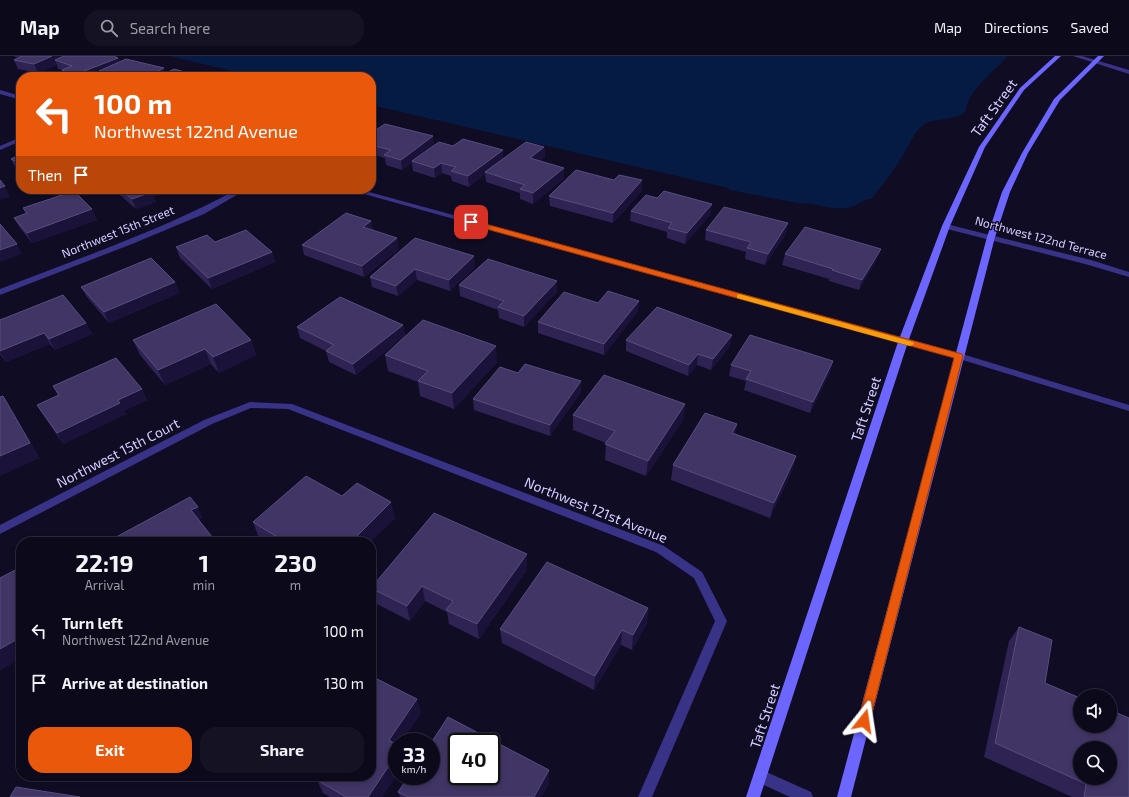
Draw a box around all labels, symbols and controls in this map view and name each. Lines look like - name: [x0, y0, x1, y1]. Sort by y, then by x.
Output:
- search box: [84, 10, 364, 46]
- text: Map: [20, 16, 60, 39]
- icon: search: [98, 17, 120, 39]
- text: Search here: [130, 19, 210, 37]
- text: Map: [934, 19, 962, 36]
- text: Directions: [984, 19, 1049, 36]
- text: Saved: [1071, 19, 1109, 36]
- street label: Taft Street: [967, 76, 1020, 140]
- text: 100 m: [94, 86, 172, 120]
- icon: left: [28, 88, 80, 140]
- text: Northwest 122nd Avenue: [94, 120, 298, 142]
- icon: arrive: [70, 164, 92, 186]
- text: Then: [28, 166, 62, 184]
- street label: Northwest 15th Street: [59, 202, 176, 260]
- pin: [454, 205, 488, 239]
- icon: arrive: [460, 211, 482, 233]
- street label: Northwest 122nd Terrace: [974, 213, 1109, 261]
- street label: Taft Street: [847, 374, 884, 443]
- street label: Northwest 15th Court: [53, 414, 182, 491]
- street label: Northwest 121st Avenue: [522, 473, 670, 546]
- text: 22:19: [75, 548, 134, 577]
- text: 1: [199, 548, 209, 577]
- text: 230: [274, 548, 317, 577]
- text: Arrival: [85, 577, 124, 593]
- text: min: [193, 577, 215, 593]
- text: m: [290, 577, 301, 593]
- text: Turn left: [62, 614, 123, 632]
- icon: left: [28, 620, 50, 642]
- text: 100 m: [323, 622, 364, 640]
- text: Northwest 122nd Avenue: [62, 632, 209, 648]
- icon: arrive: [28, 672, 50, 694]
- text: Arrive at destination: [62, 674, 208, 692]
- text: 130 m: [324, 674, 364, 692]
- street label: Taft Street: [746, 681, 783, 750]
- map controls: [1073, 689, 1117, 785]
- button: sound: [1073, 689, 1117, 733]
- position arrow: [843, 700, 885, 742]
- button: Exit: [28, 727, 192, 773]
- button: Share: [200, 727, 364, 773]
- speed limit sign: 40: [448, 733, 500, 785]
- button: search: [1073, 741, 1117, 785]
- text: 33: [403, 742, 425, 766]
- text: km/h: [402, 763, 426, 775]

